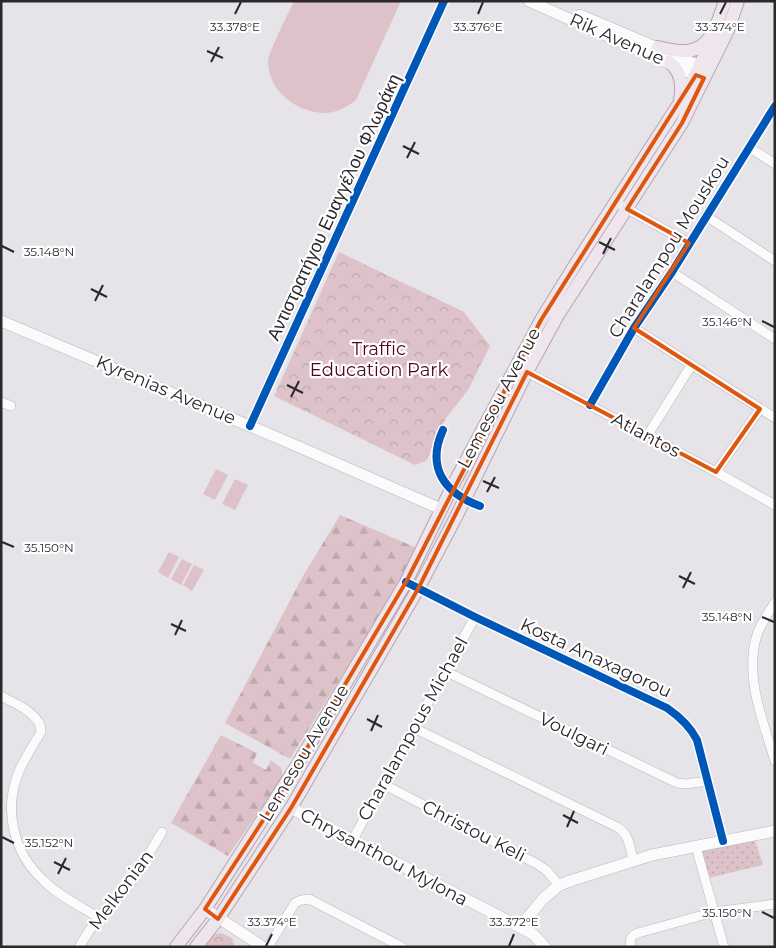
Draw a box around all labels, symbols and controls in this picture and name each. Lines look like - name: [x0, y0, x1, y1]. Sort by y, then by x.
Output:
- street label: Rik Avenue: [566, 8, 668, 70]
- text: 33.378°E: [210, 19, 260, 34]
- text: 33.376°E: [453, 19, 503, 34]
- text: 33.374°E: [695, 19, 745, 34]
- street label: Αντιστρατήγου Ευαγγέλου Φλωράκη: [262, 70, 406, 344]
- street label: Charalampou Mouskou: [604, 152, 734, 342]
- text: 35.148°N: [24, 244, 74, 259]
- text: 35.146°N: [702, 314, 752, 329]
- street label: Lemesou Avenue: [453, 324, 545, 472]
- park label: Traffic Education Park: [310, 338, 448, 381]
- street label: Kyrenias Avenue: [93, 351, 239, 429]
- street label: Atlantos: [608, 408, 684, 462]
- text: 35.150°N: [24, 540, 74, 555]
- text: 35.148°N: [702, 609, 752, 624]
- street label: Kosta Anaxagorou: [517, 613, 675, 703]
- street label: Charalampous Michael: [353, 633, 473, 825]
- street label: Lemesou Avenue: [254, 680, 354, 826]
- street label: Voulgari: [536, 708, 612, 760]
- street label: Christou Keli: [418, 795, 530, 867]
- street label: Chrysanthou Mylona: [296, 803, 472, 911]
- text: 35.152°N: [25, 835, 73, 850]
- street label: Melkonian: [84, 846, 158, 934]
- text: 35.150°N: [702, 905, 752, 920]
- text: 33.374°E: [247, 914, 297, 929]
- text: 33.372°E: [489, 914, 539, 929]

